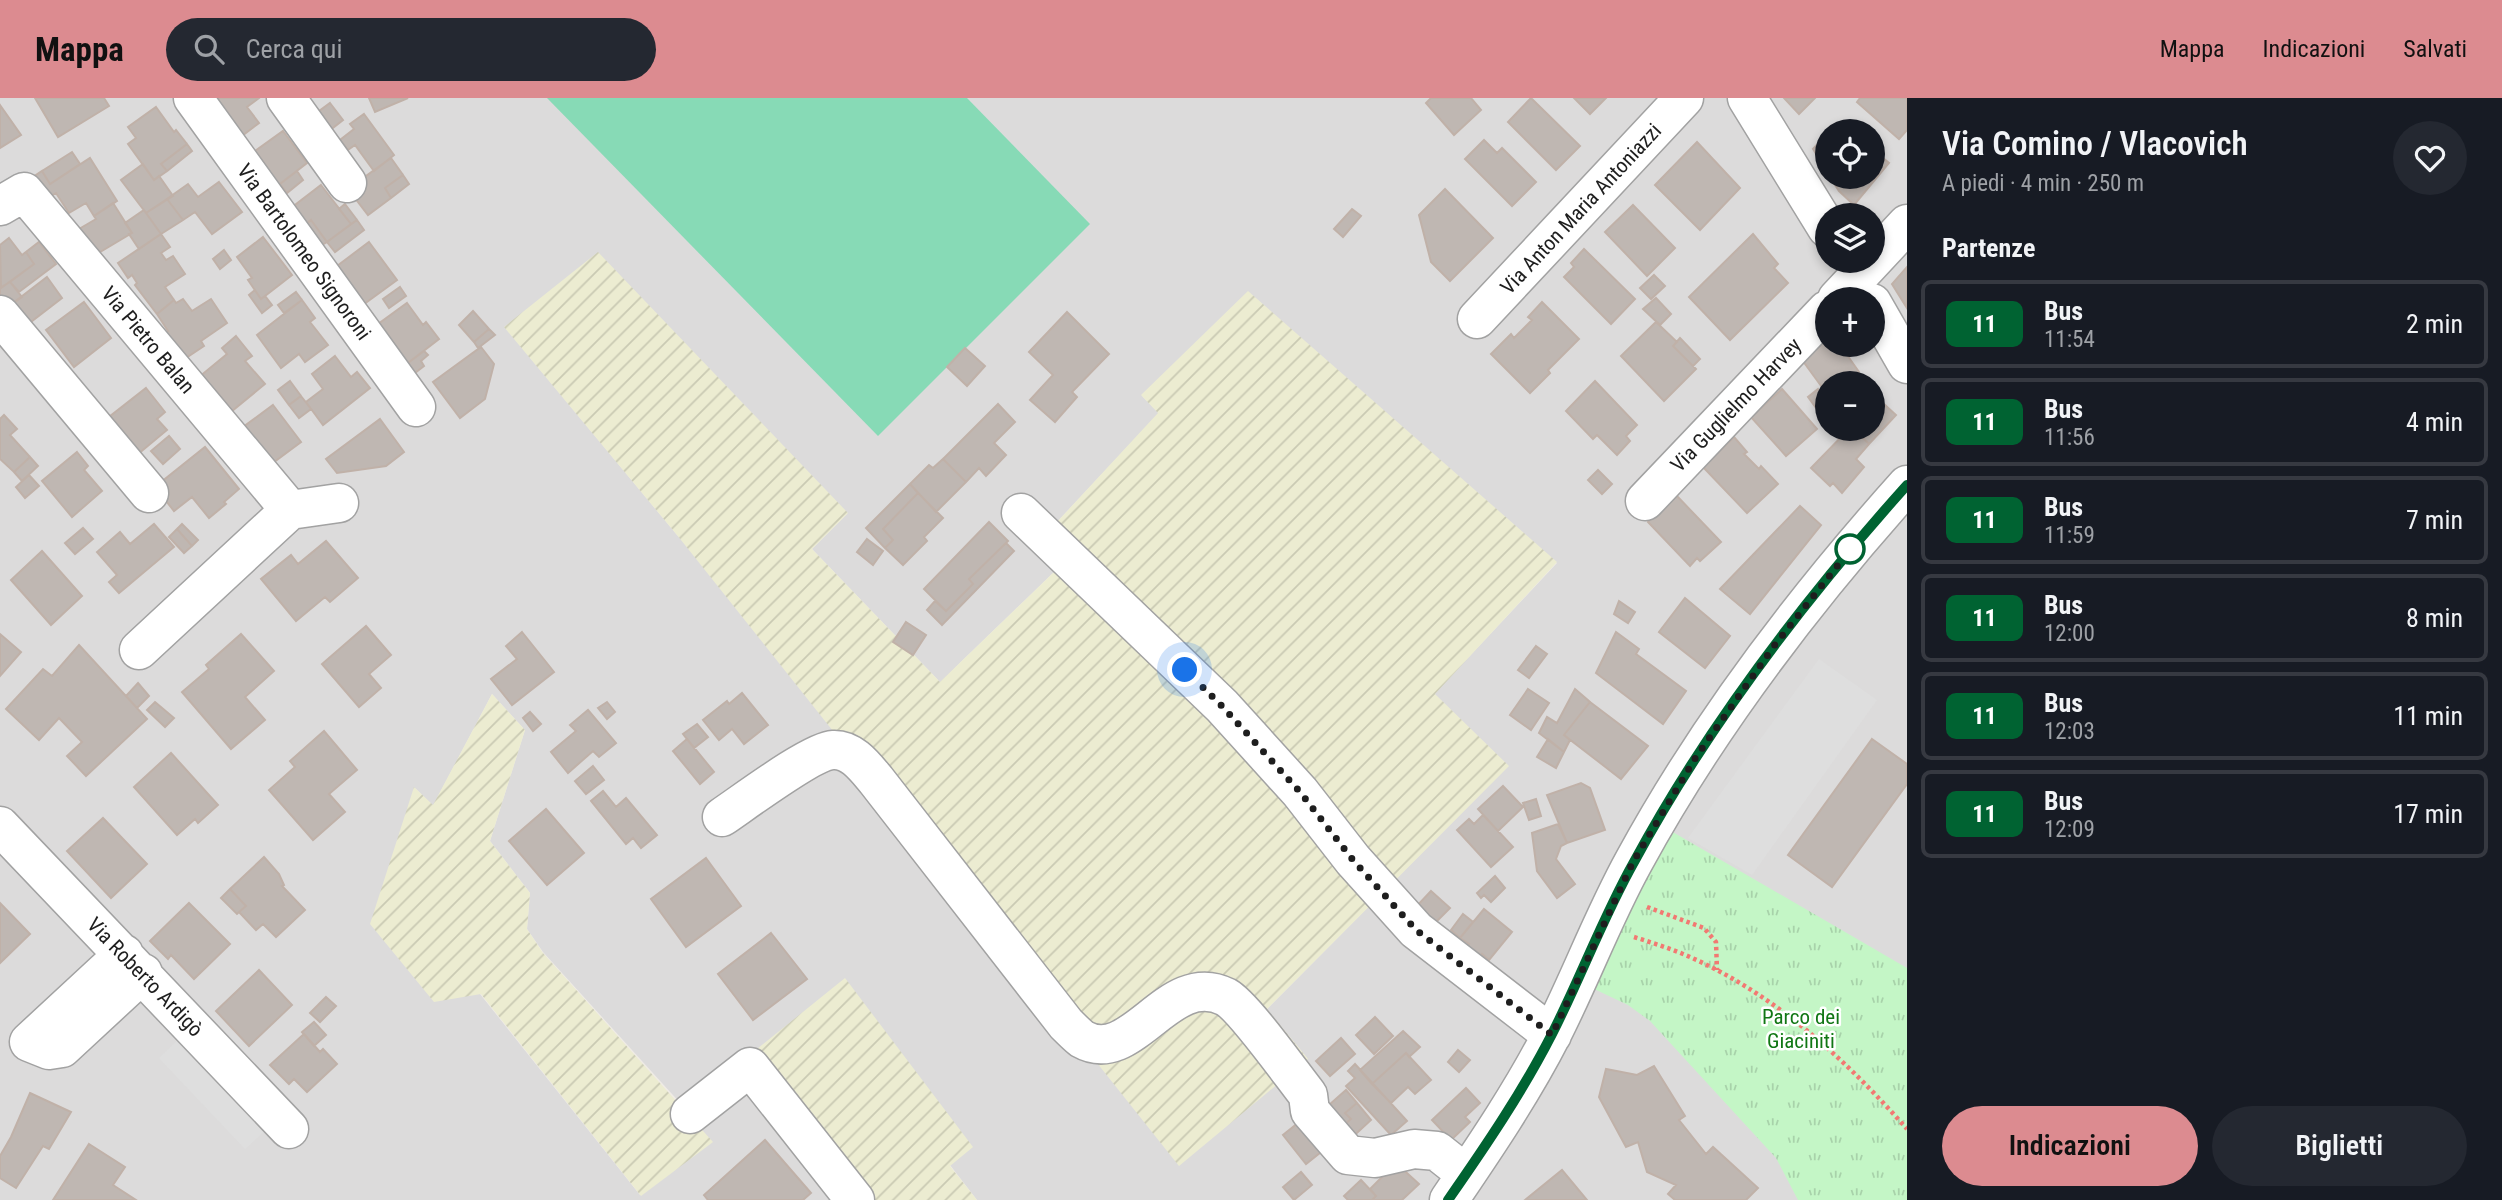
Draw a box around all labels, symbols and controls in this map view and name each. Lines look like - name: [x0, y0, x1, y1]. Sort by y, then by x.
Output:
- search box: [166, 18, 656, 81]
- text: Mappa: [35, 30, 124, 69]
- icon: search: [190, 30, 228, 68]
- text: Cerca qui: [246, 34, 342, 64]
- text: Mappa: [2160, 35, 2225, 63]
- text: Indicazioni: [2263, 35, 2365, 63]
- text: Salvati: [2403, 35, 2467, 63]
- street label: Via Anton Maria Antoniazzi: [1496, 119, 1666, 299]
- map controls: [1815, 119, 1885, 441]
- button: locate: [1815, 119, 1885, 189]
- button: heart: [2393, 121, 2467, 195]
- text: Via Comino / Vlacovich: [1942, 124, 2248, 163]
- street label: Via Bartolomeo Signoroni: [232, 159, 376, 345]
- text: A piedi · 4 min · 250 m: [1942, 170, 2144, 197]
- button: layers: [1815, 203, 1885, 273]
- text: Partenze: [1942, 233, 2035, 263]
- street label: Via Pietro Balan: [96, 282, 200, 398]
- button: +: [1815, 287, 1885, 357]
- text: Bus: [2044, 296, 2083, 326]
- text: 2 min: [2406, 309, 2463, 339]
- text: 11: [1972, 310, 1997, 338]
- text: 11:54: [2044, 326, 2095, 353]
- street label: Via Guglielmo Harvey: [1666, 333, 1806, 477]
- button: −: [1815, 371, 1885, 441]
- text: Bus: [2044, 394, 2083, 424]
- text: 4 min: [2406, 407, 2463, 437]
- text: 11: [1972, 408, 1997, 436]
- text: 11:56: [2044, 424, 2095, 451]
- text: Bus: [2044, 492, 2083, 522]
- text: 7 min: [2406, 505, 2463, 535]
- text: 11: [1972, 506, 1997, 534]
- text: 11:59: [2044, 522, 2095, 549]
- unlabelled marker: [1835, 534, 1865, 564]
- text: Bus: [2044, 590, 2083, 620]
- text: 8 min: [2406, 603, 2463, 633]
- text: 11: [1972, 604, 1997, 632]
- text: 12:00: [2044, 620, 2095, 647]
- your location: [1167, 652, 1202, 687]
- text: Bus: [2044, 688, 2083, 718]
- text: 11 min: [2393, 701, 2463, 731]
- text: 11: [1972, 702, 1997, 730]
- text: 12:03: [2044, 718, 2095, 745]
- text: Bus: [2044, 786, 2083, 816]
- text: 17 min: [2393, 799, 2463, 829]
- text: 11: [1972, 800, 1997, 828]
- text: 12:09: [2044, 816, 2095, 843]
- street label: Via Roberto Ardigò: [82, 913, 208, 1041]
- park label: Parco dei Giaciniti: [1762, 1005, 1840, 1053]
- button: Indicazioni: [1942, 1106, 2198, 1186]
- button: Biglietti: [2212, 1106, 2467, 1186]

